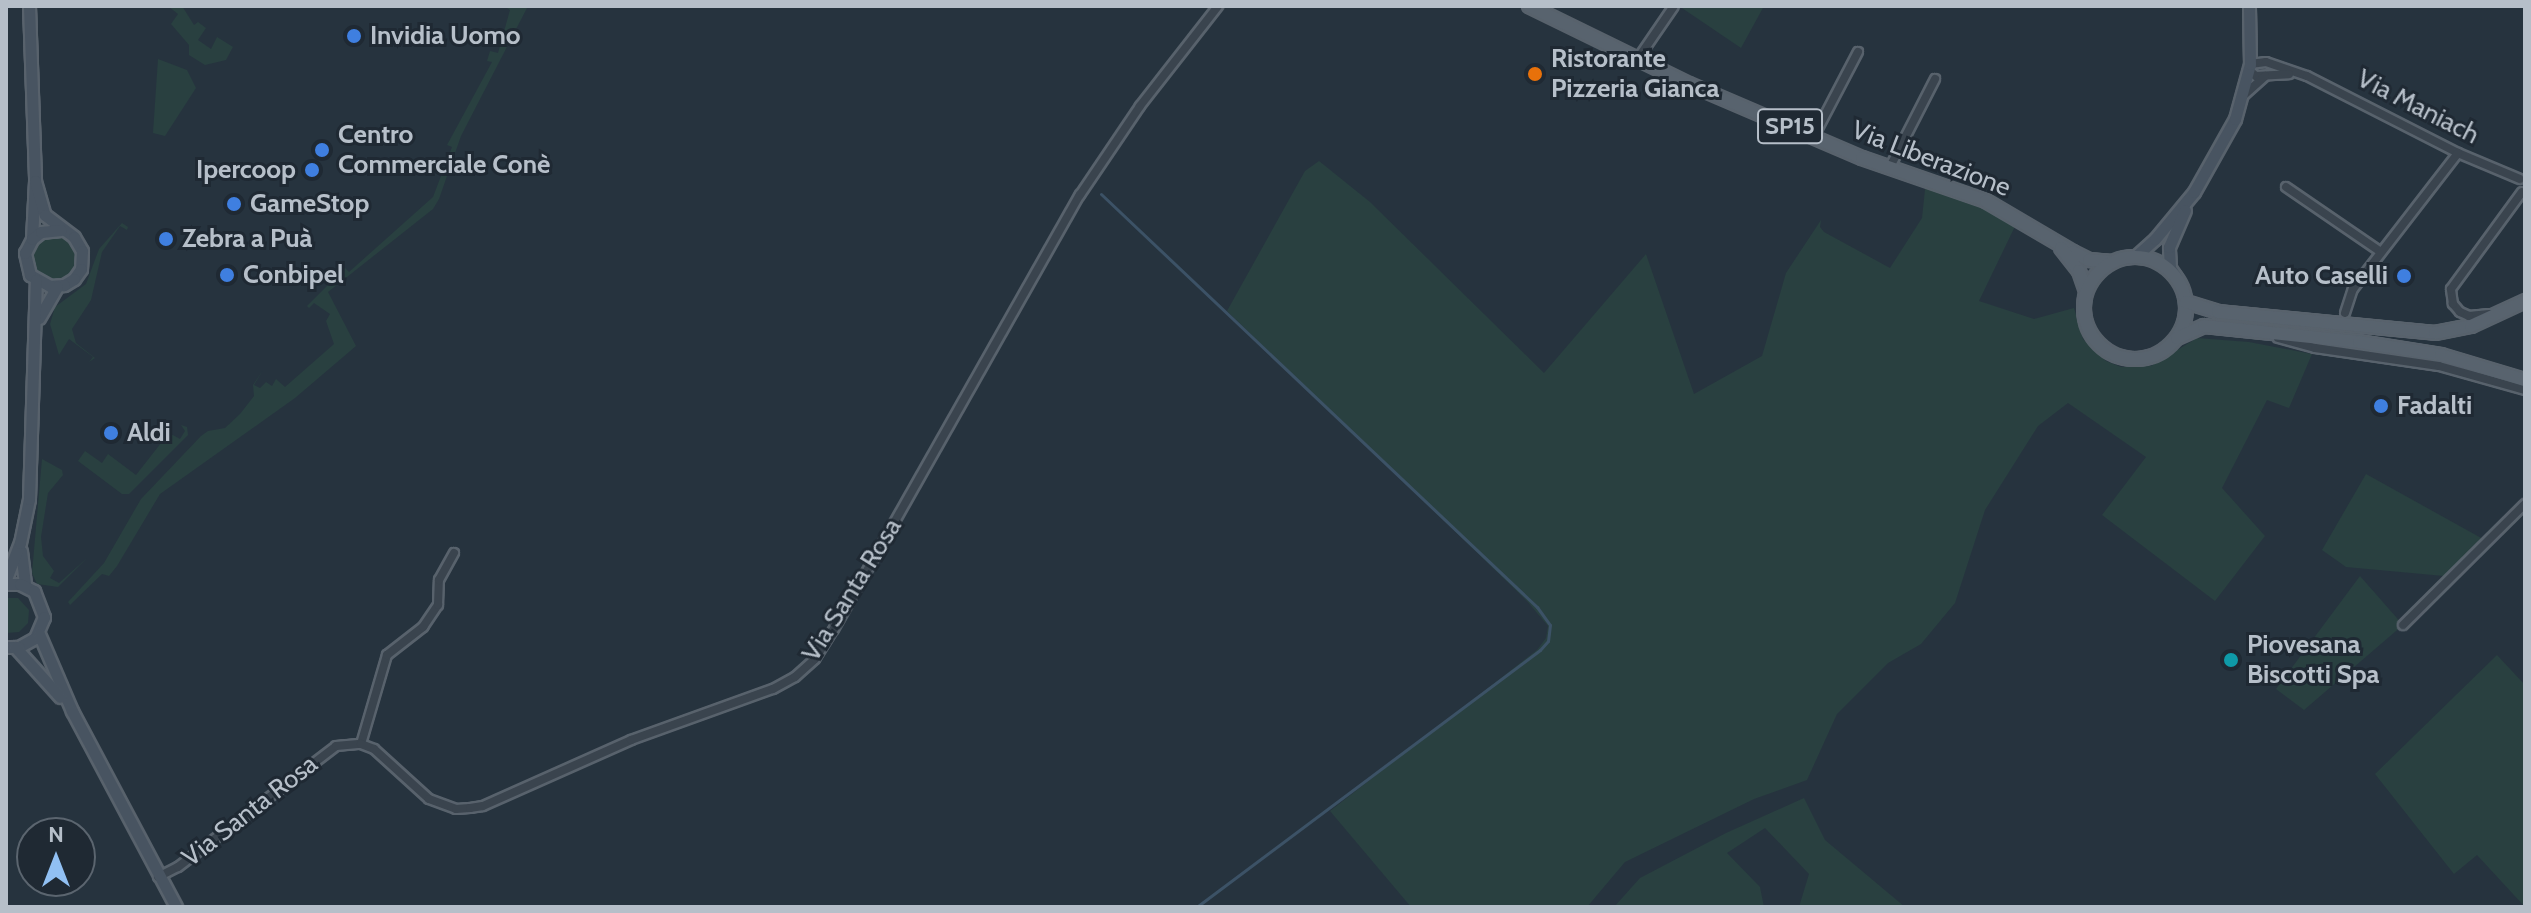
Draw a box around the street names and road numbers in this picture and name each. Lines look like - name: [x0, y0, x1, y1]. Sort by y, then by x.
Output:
- street label: Via Maniach: [2352, 63, 2484, 151]
- road number: SP15: [1756, 106, 1824, 146]
- street label: Via Liberazione: [1847, 114, 2015, 204]
- street label: Via Santa Rosa: [796, 513, 908, 667]
- street label: Via Santa Rosa: [176, 749, 324, 873]

